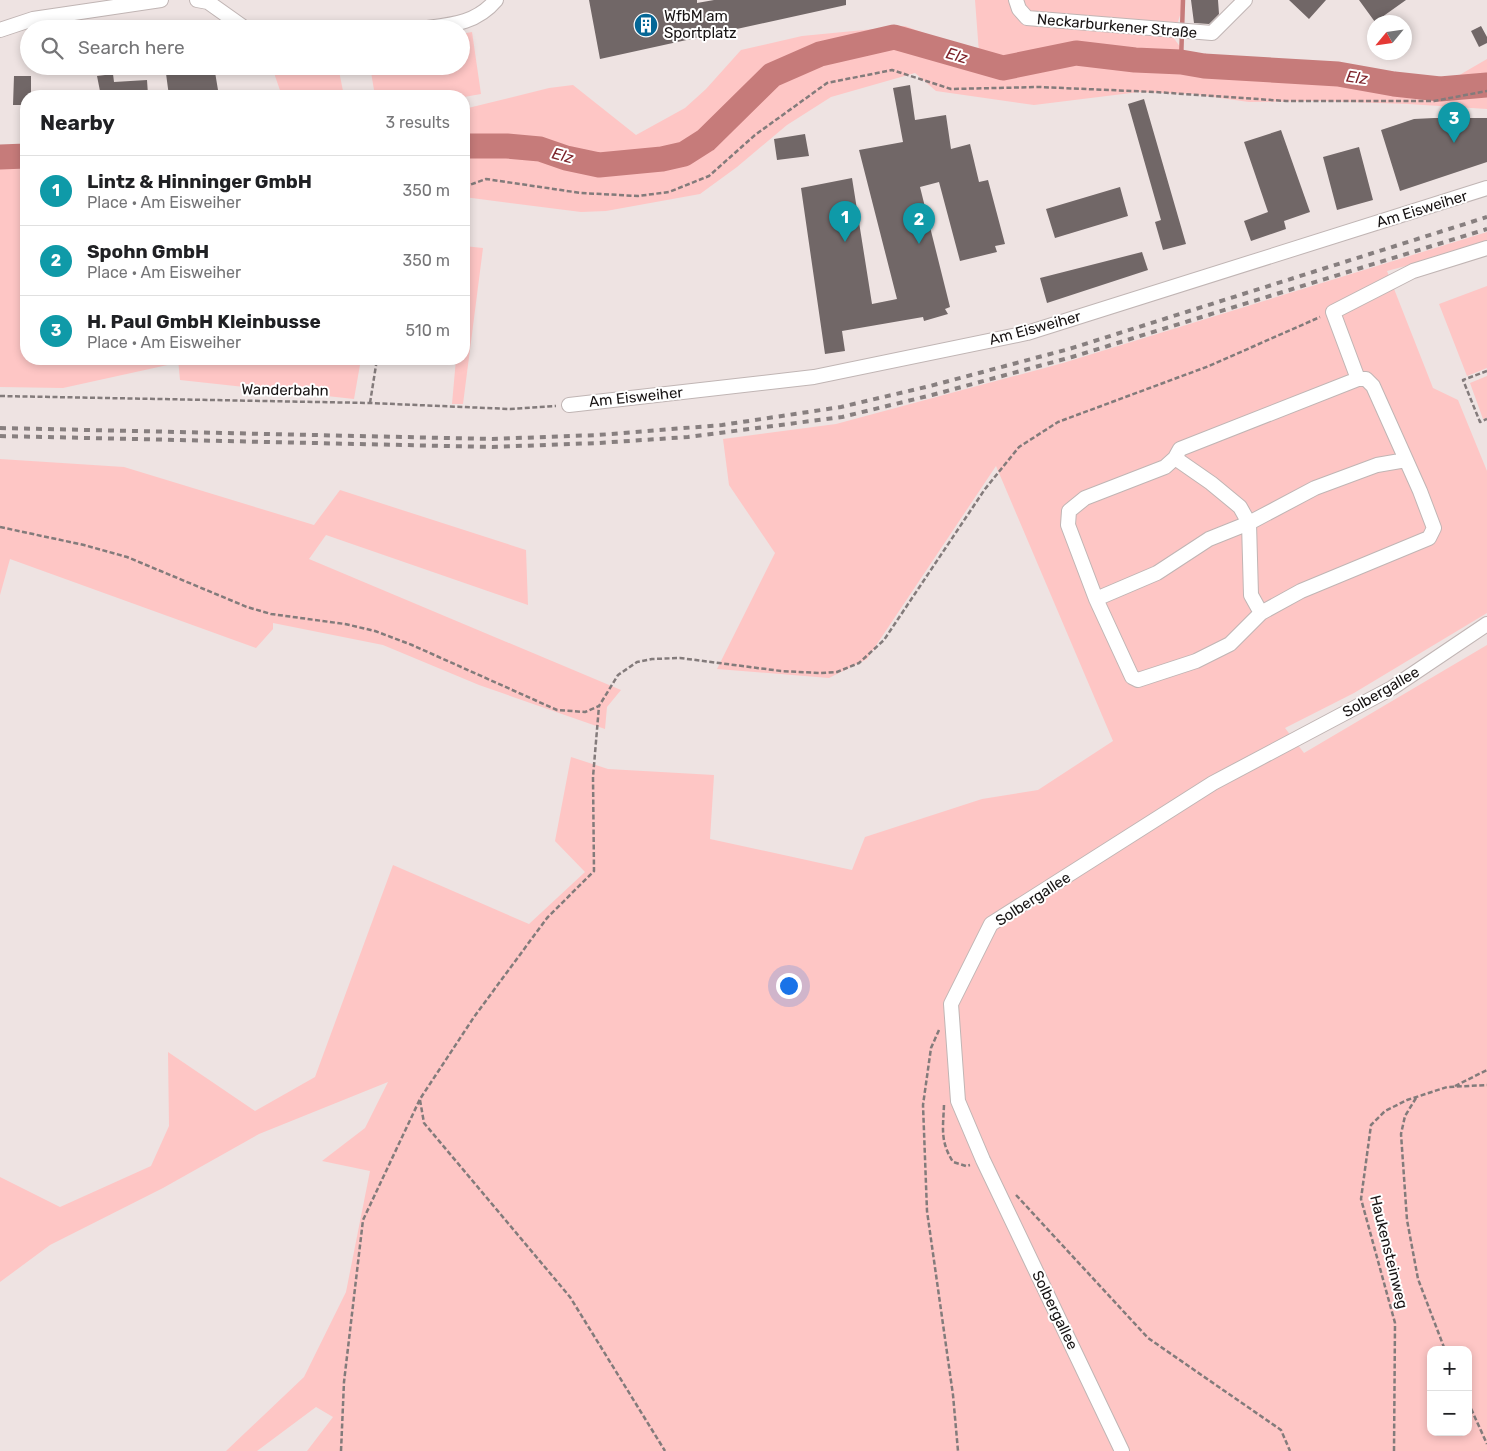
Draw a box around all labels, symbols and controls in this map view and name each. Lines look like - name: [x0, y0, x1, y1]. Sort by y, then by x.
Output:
- place label: WfbM am Sportplatz: [664, 7, 737, 42]
- street label: Neckarburkener Straße: [1036, 10, 1198, 42]
- building icon: WfbM am Sportplatz: [633, 12, 659, 38]
- north arrow: [1367, 15, 1412, 60]
- search box: [20, 20, 470, 75]
- icon: search: [38, 34, 66, 62]
- text: Search here: [78, 36, 185, 59]
- water label: Elz: [944, 43, 970, 68]
- water label: Elz: [1345, 67, 1369, 88]
- pin: 3: [1438, 102, 1470, 143]
- text: Nearby: [40, 110, 115, 135]
- text: 3 results: [385, 113, 450, 132]
- water label: Elz: [550, 144, 576, 167]
- text: Lintz & Hinninger GmbH: [87, 170, 312, 193]
- text: 1: [52, 181, 60, 200]
- text: 350 m: [403, 181, 450, 200]
- street label: Am Eisweiher: [1374, 187, 1470, 231]
- text: Place · Am Eisweiher: [87, 193, 241, 212]
- pin: 1: [829, 201, 861, 242]
- pin: 2: [903, 203, 935, 244]
- text: Spohn GmbH: [87, 240, 209, 263]
- text: 2: [51, 251, 61, 270]
- text: 350 m: [403, 251, 450, 270]
- text: Place · Am Eisweiher: [87, 263, 241, 282]
- street label: Am Eisweiher: [987, 307, 1083, 349]
- text: H. Paul GmbH Kleinbusse: [87, 310, 321, 333]
- text: 3: [51, 321, 61, 340]
- text: 510 m: [406, 321, 450, 340]
- text: Place · Am Eisweiher: [87, 333, 241, 352]
- street label: Wanderbahn: [241, 380, 329, 400]
- street label: Am Eisweiher: [588, 383, 684, 411]
- street label: Solbergallee: [1339, 663, 1423, 721]
- street label: Solbergallee: [992, 868, 1074, 930]
- your location: [776, 973, 802, 999]
- street label: Haukensteinweg: [1366, 1193, 1412, 1311]
- street label: Solbergallee: [1028, 1268, 1082, 1352]
- map controls: [1427, 1346, 1472, 1436]
- button: +: [1427, 1346, 1472, 1391]
- button: −: [1427, 1391, 1472, 1436]

